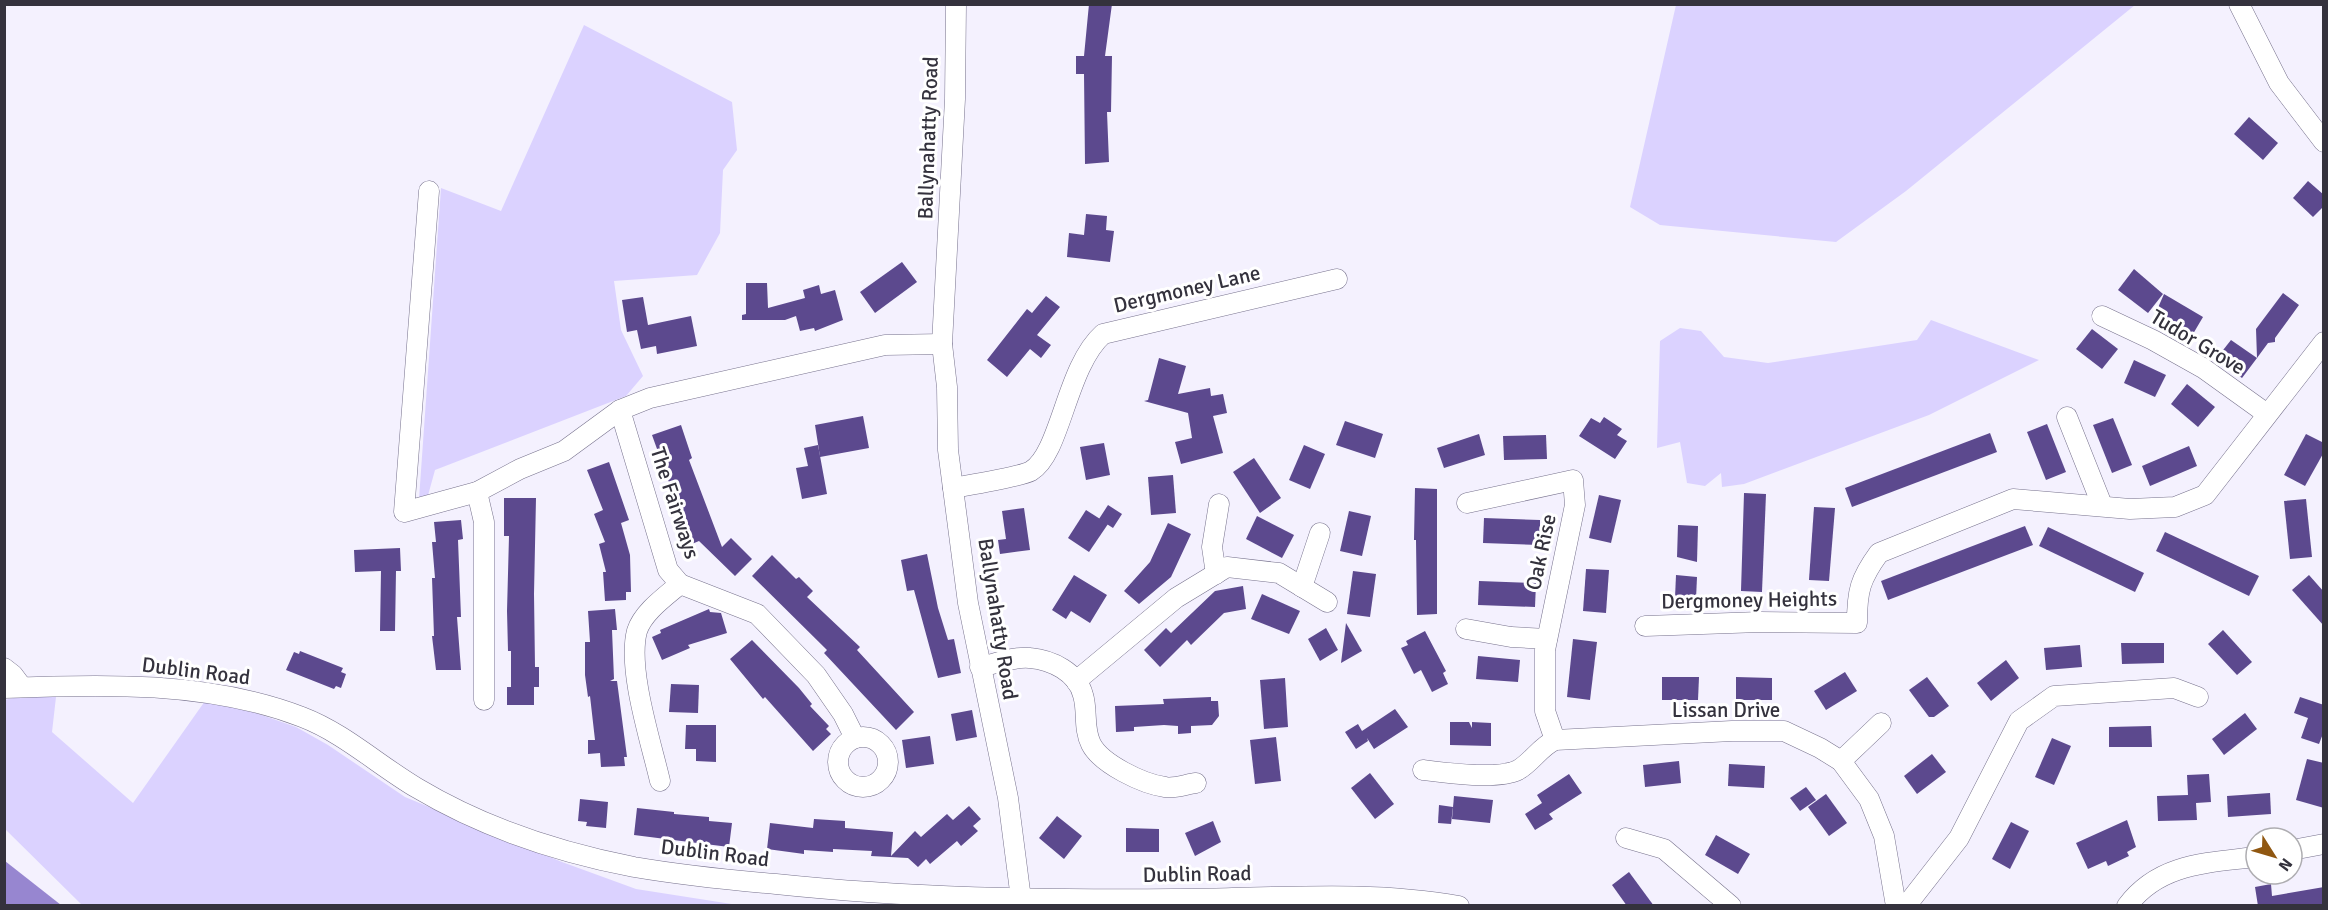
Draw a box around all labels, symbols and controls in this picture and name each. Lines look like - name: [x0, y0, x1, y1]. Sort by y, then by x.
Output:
- street label: Ballynahatty Road: [912, 56, 944, 220]
- street label: Dergmoney Lane: [1111, 259, 1263, 319]
- street label: Tudor Grove: [2146, 304, 2250, 380]
- street label: The Fairways: [645, 444, 705, 562]
- street label: Oak Rise: [1520, 511, 1562, 593]
- street label: Ballynahatty Road: [972, 536, 1024, 702]
- street label: Dergmoney Heights: [1661, 585, 1837, 615]
- street label: Dublin Road: [140, 651, 252, 691]
- street label: Lissan Drive: [1672, 697, 1780, 723]
- north arrow: [2244, 826, 2304, 886]
- street label: Dublin Road: [659, 833, 771, 873]
- text: N: [2274, 854, 2297, 875]
- street label: Dublin Road: [1142, 860, 1252, 888]

